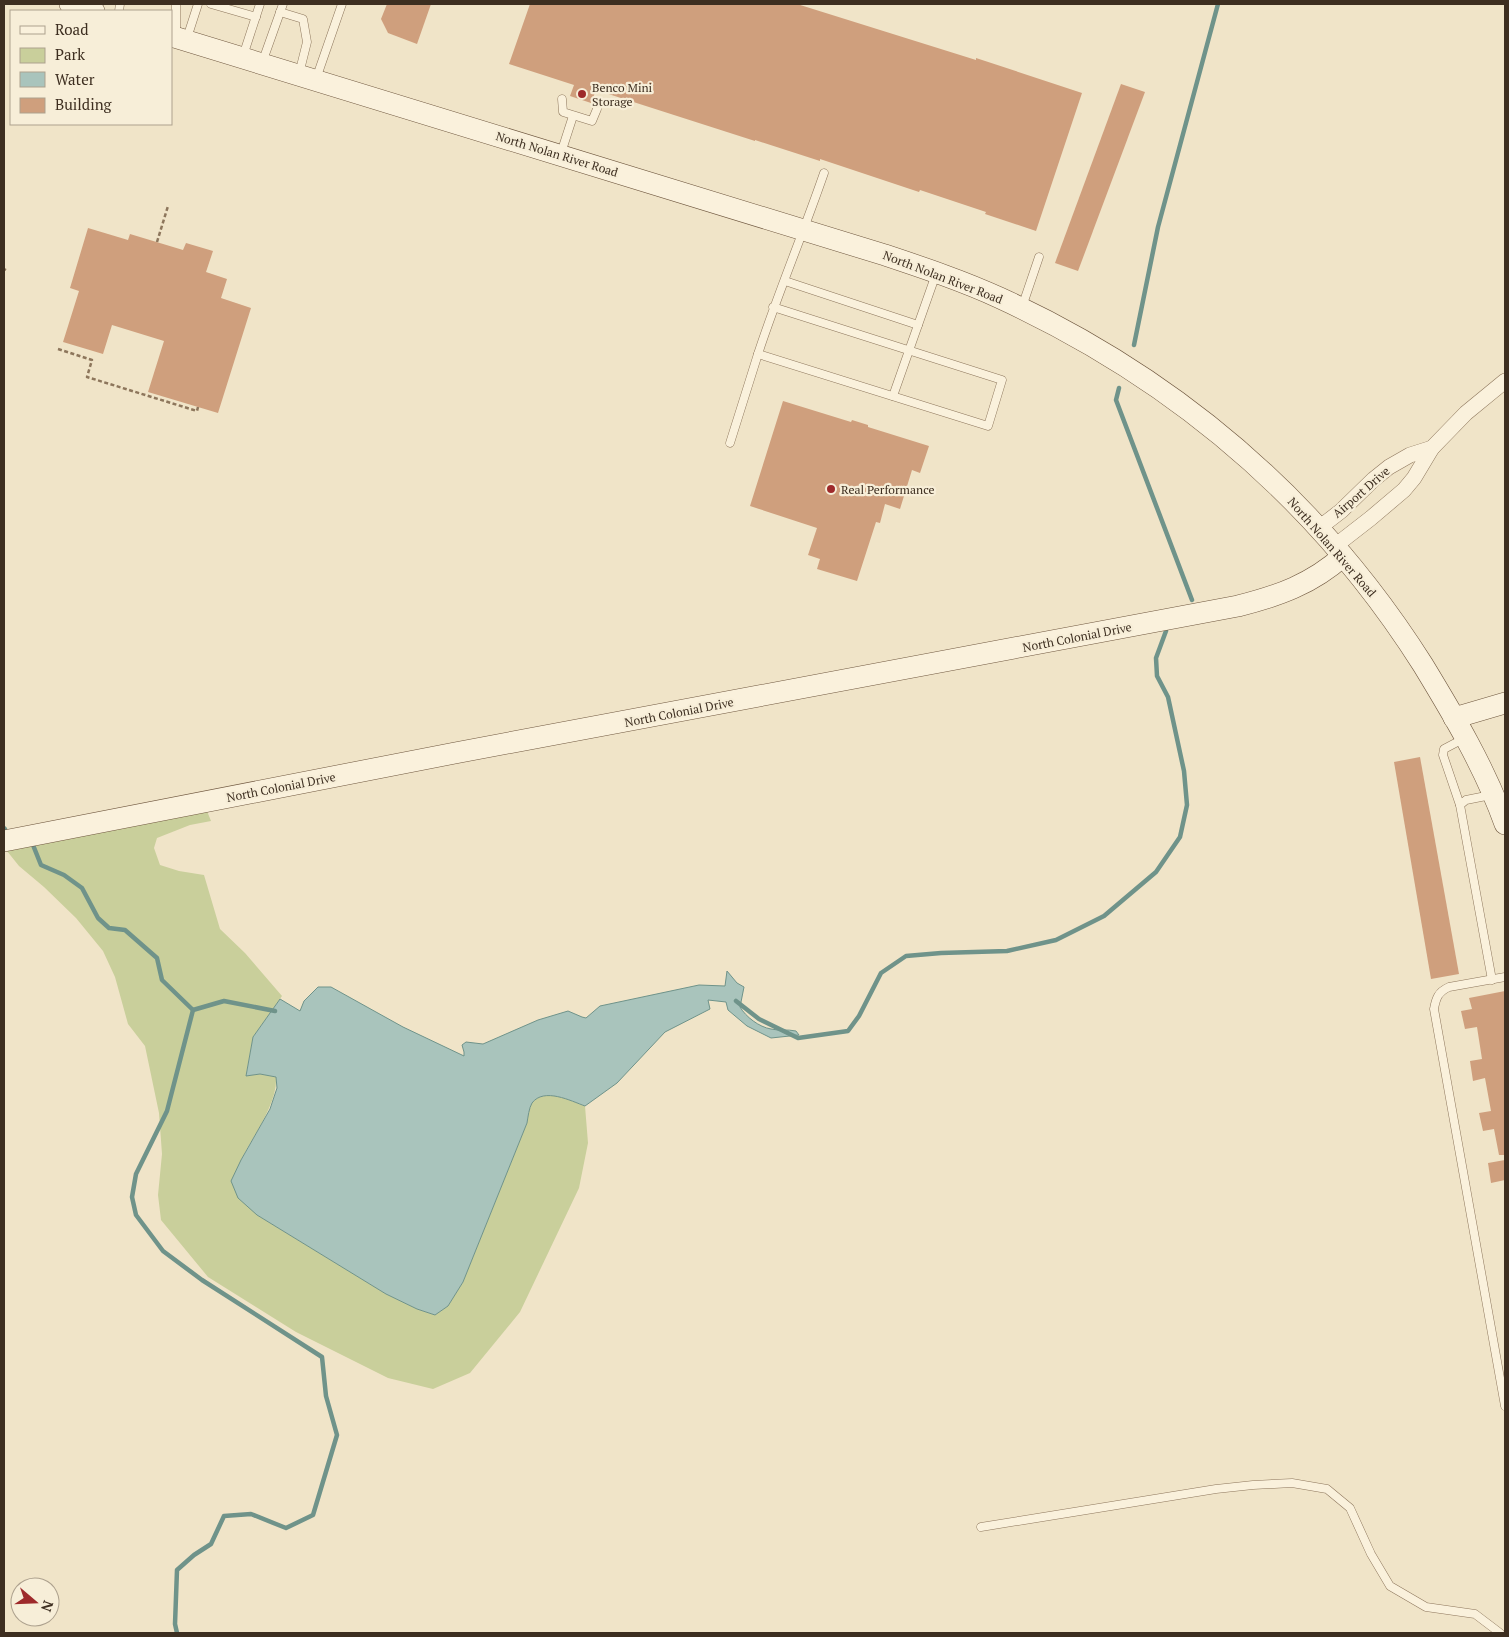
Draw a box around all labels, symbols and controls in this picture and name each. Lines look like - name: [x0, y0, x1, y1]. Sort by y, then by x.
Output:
- legend: [10, 10, 172, 125]
- text: Road: [55, 19, 88, 39]
- text: Park: [55, 44, 85, 64]
- text: Water: [55, 69, 95, 89]
- place label: Benco Mini Storage: [592, 80, 653, 109]
- marker: Benco Mini Storage: [576, 88, 588, 100]
- text: Building: [55, 94, 113, 114]
- street label: North Nolan River Road: [494, 128, 620, 180]
- street label: North Nolan River Road: [881, 247, 1005, 307]
- street label: Airport Drive: [1329, 463, 1393, 521]
- place label: Real Performance: [841, 482, 935, 497]
- marker: Real Performance: [825, 483, 837, 495]
- street label: North Nolan River Road: [1285, 494, 1380, 600]
- street label: North Colonial Drive: [1021, 619, 1133, 655]
- street label: North Colonial Drive: [623, 694, 735, 730]
- street label: North Colonial Drive: [225, 769, 337, 805]
- north arrow: [10, 1577, 60, 1627]
- text: N: [37, 1598, 58, 1615]

